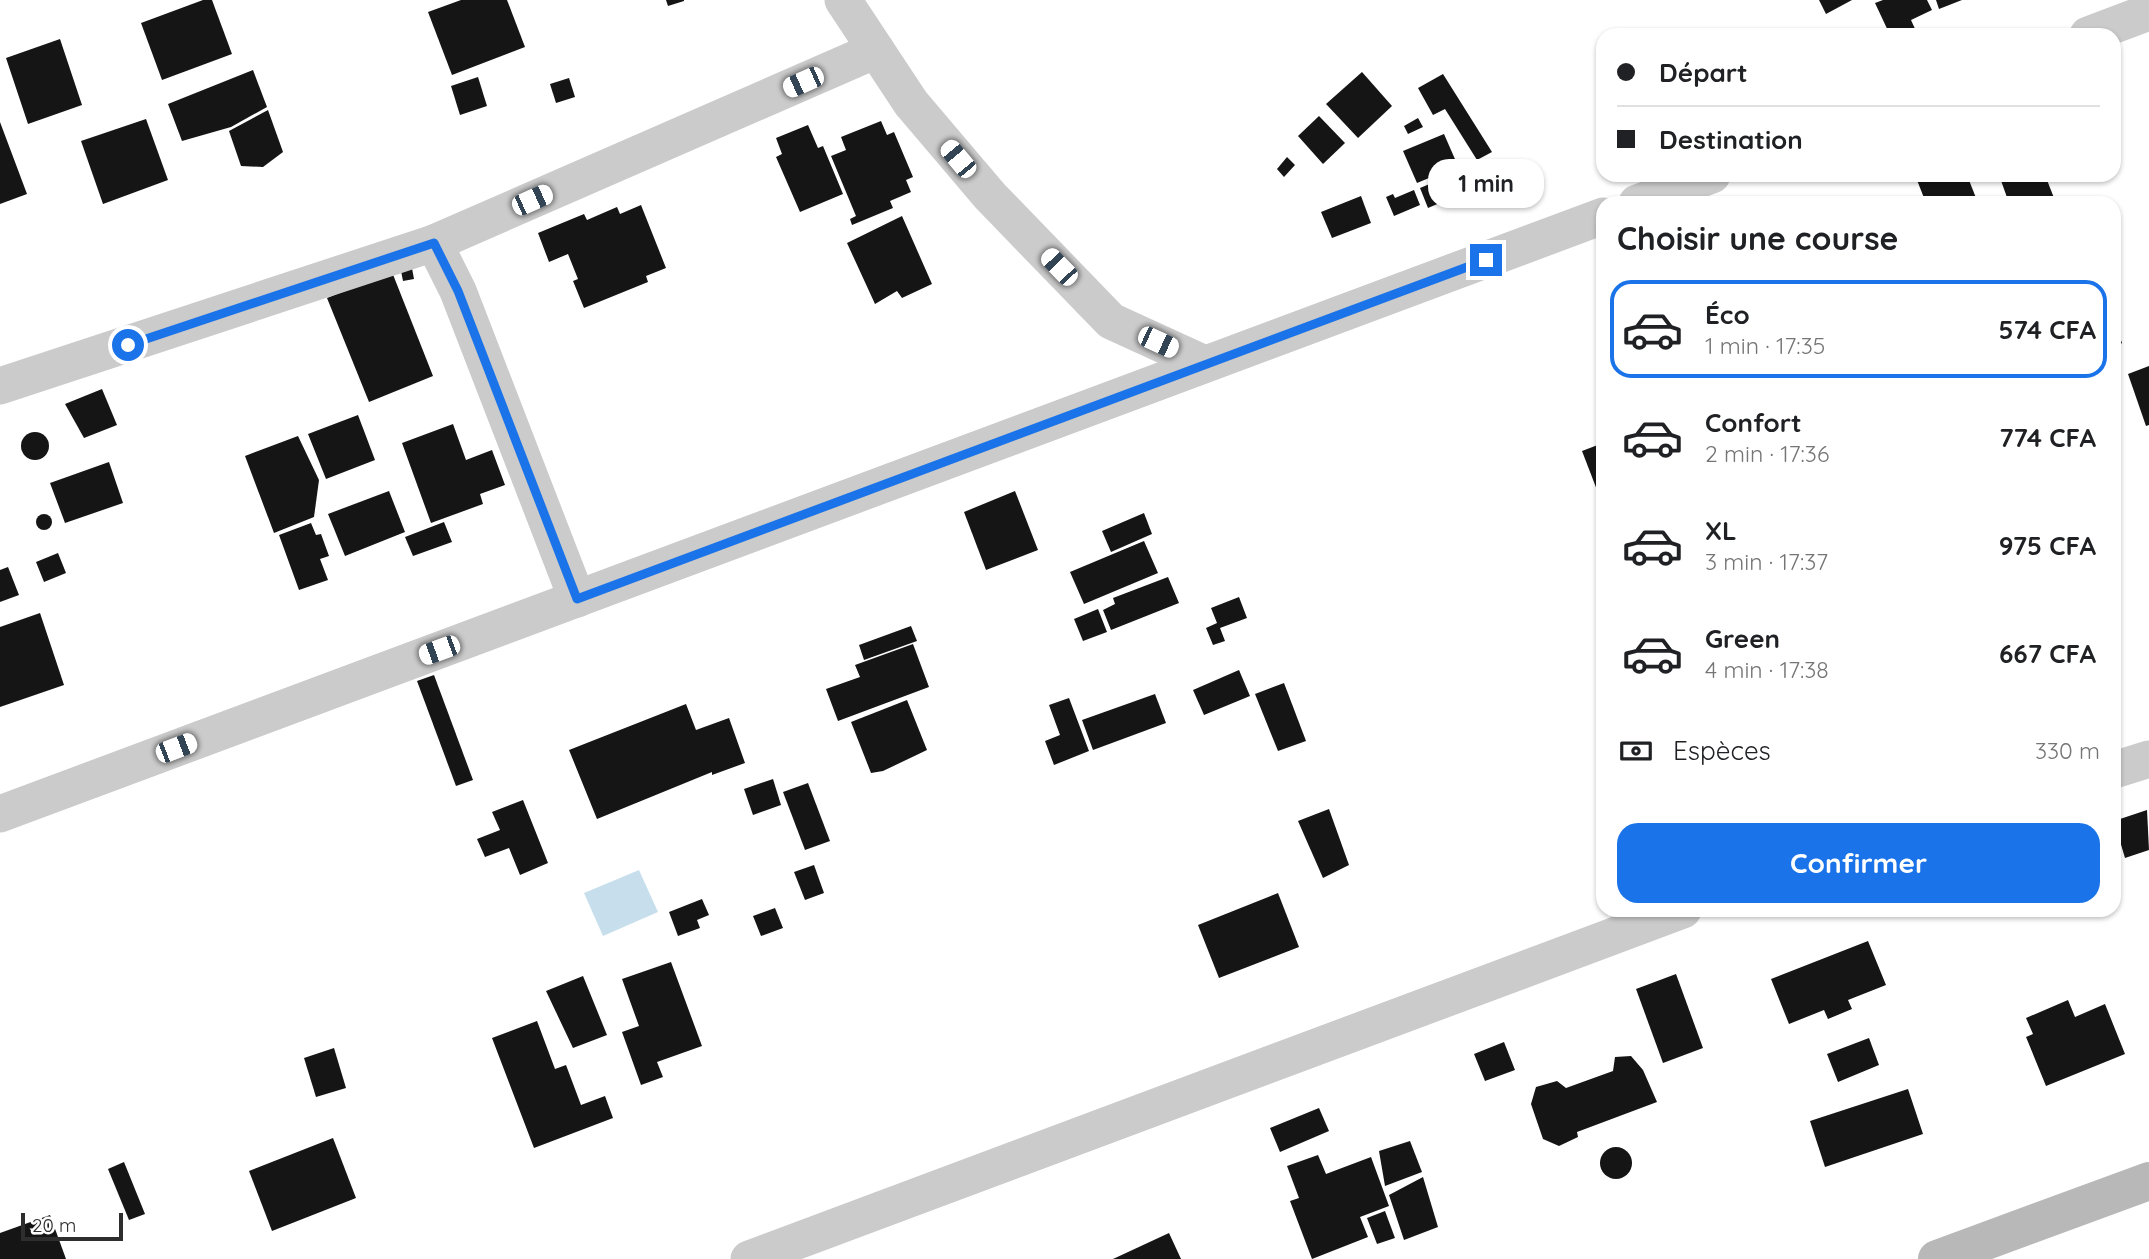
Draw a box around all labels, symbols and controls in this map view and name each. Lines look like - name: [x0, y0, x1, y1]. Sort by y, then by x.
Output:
- text: Départ: [1659, 56, 1748, 89]
- car: [780, 64, 827, 100]
- text: Destination: [1659, 123, 1803, 156]
- car: [937, 136, 980, 182]
- callout: 1 min: [1428, 159, 1544, 208]
- text: 1 min: [1458, 169, 1514, 198]
- car: [509, 182, 556, 218]
- text: Choisir une course: [1617, 218, 1898, 258]
- route end: [1470, 244, 1502, 276]
- car: [1037, 245, 1082, 289]
- icon: car: [1621, 298, 1684, 361]
- text: Éco: [1705, 298, 1750, 331]
- text: 574 CFA: [1999, 313, 2096, 346]
- car: [1135, 324, 1182, 360]
- route start: [112, 329, 144, 361]
- text: 1 min · 17:35: [1705, 331, 1825, 360]
- icon: car: [1621, 406, 1684, 469]
- text: Confort: [1705, 406, 1802, 439]
- text: 774 CFA: [1999, 421, 2096, 454]
- text: 2 min · 17:36: [1705, 439, 1829, 468]
- icon: car: [1621, 514, 1684, 577]
- text: XL: [1705, 514, 1737, 547]
- text: 975 CFA: [1999, 529, 2096, 562]
- text: 3 min · 17:37: [1705, 547, 1828, 576]
- icon: car: [1621, 622, 1684, 685]
- text: Green: [1705, 622, 1780, 655]
- car: [416, 633, 463, 667]
- text: 667 CFA: [1999, 637, 2096, 670]
- text: 4 min · 17:38: [1705, 655, 1829, 684]
- car: [153, 731, 200, 765]
- icon: cash: [1617, 732, 1655, 770]
- text: Espèces: [1673, 734, 1771, 767]
- text: 330 m: [2035, 736, 2100, 765]
- button: Confirmer: [1617, 823, 2100, 903]
- scale bar: [21, 1210, 122, 1242]
- text: 20 m: [32, 1213, 76, 1237]

